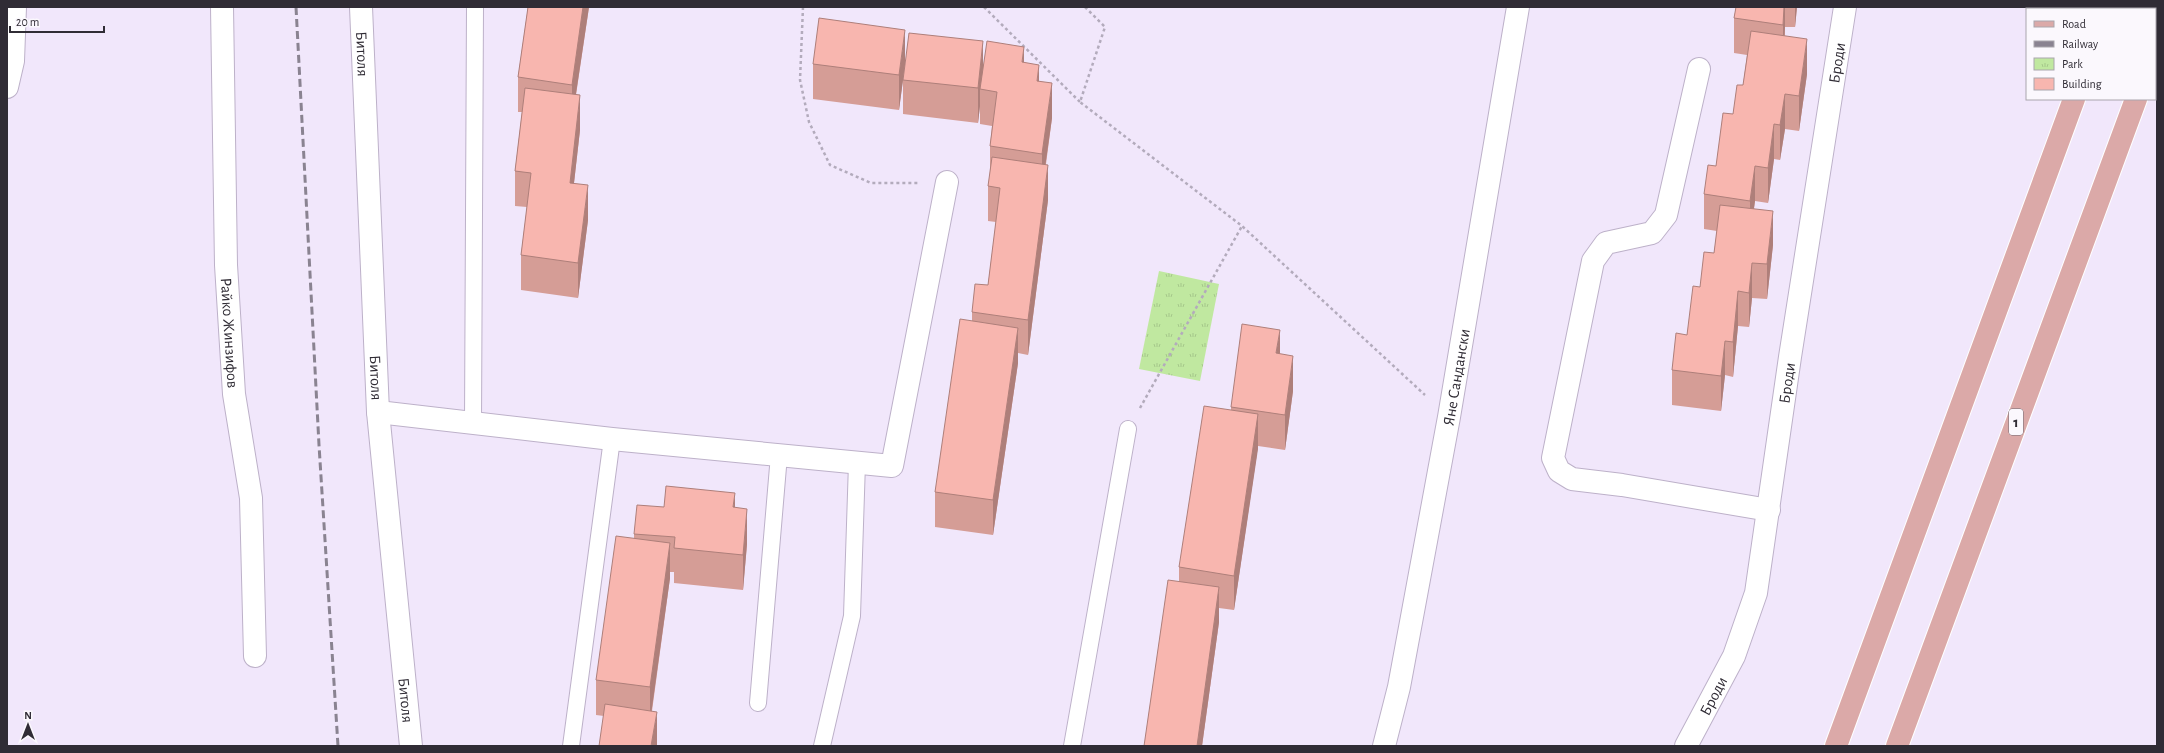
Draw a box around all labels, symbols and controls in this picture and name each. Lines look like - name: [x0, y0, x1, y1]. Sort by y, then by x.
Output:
- scale bar: [10, 8, 104, 34]
- legend: [2026, 8, 2156, 100]
- text: 20 m: [16, 16, 39, 28]
- text: Road: [2062, 18, 2086, 30]
- street label: Битоля: [353, 31, 371, 77]
- text: Railway: [2062, 38, 2098, 51]
- street label: Броди: [1826, 41, 1848, 85]
- text: Park: [2062, 58, 2083, 70]
- text: Building: [2062, 78, 2102, 90]
- street label: Райко Жинзифов: [218, 277, 241, 389]
- street label: Яне Сандански: [1441, 327, 1473, 427]
- street label: Битоля: [367, 355, 385, 401]
- street label: Броди: [1776, 361, 1798, 405]
- road number: 1: [2009, 409, 2023, 435]
- street label: Броди: [1697, 674, 1730, 718]
- street label: Битоля: [395, 677, 416, 724]
- north arrow: [8, 705, 48, 745]
- text: N: [24, 710, 32, 721]

